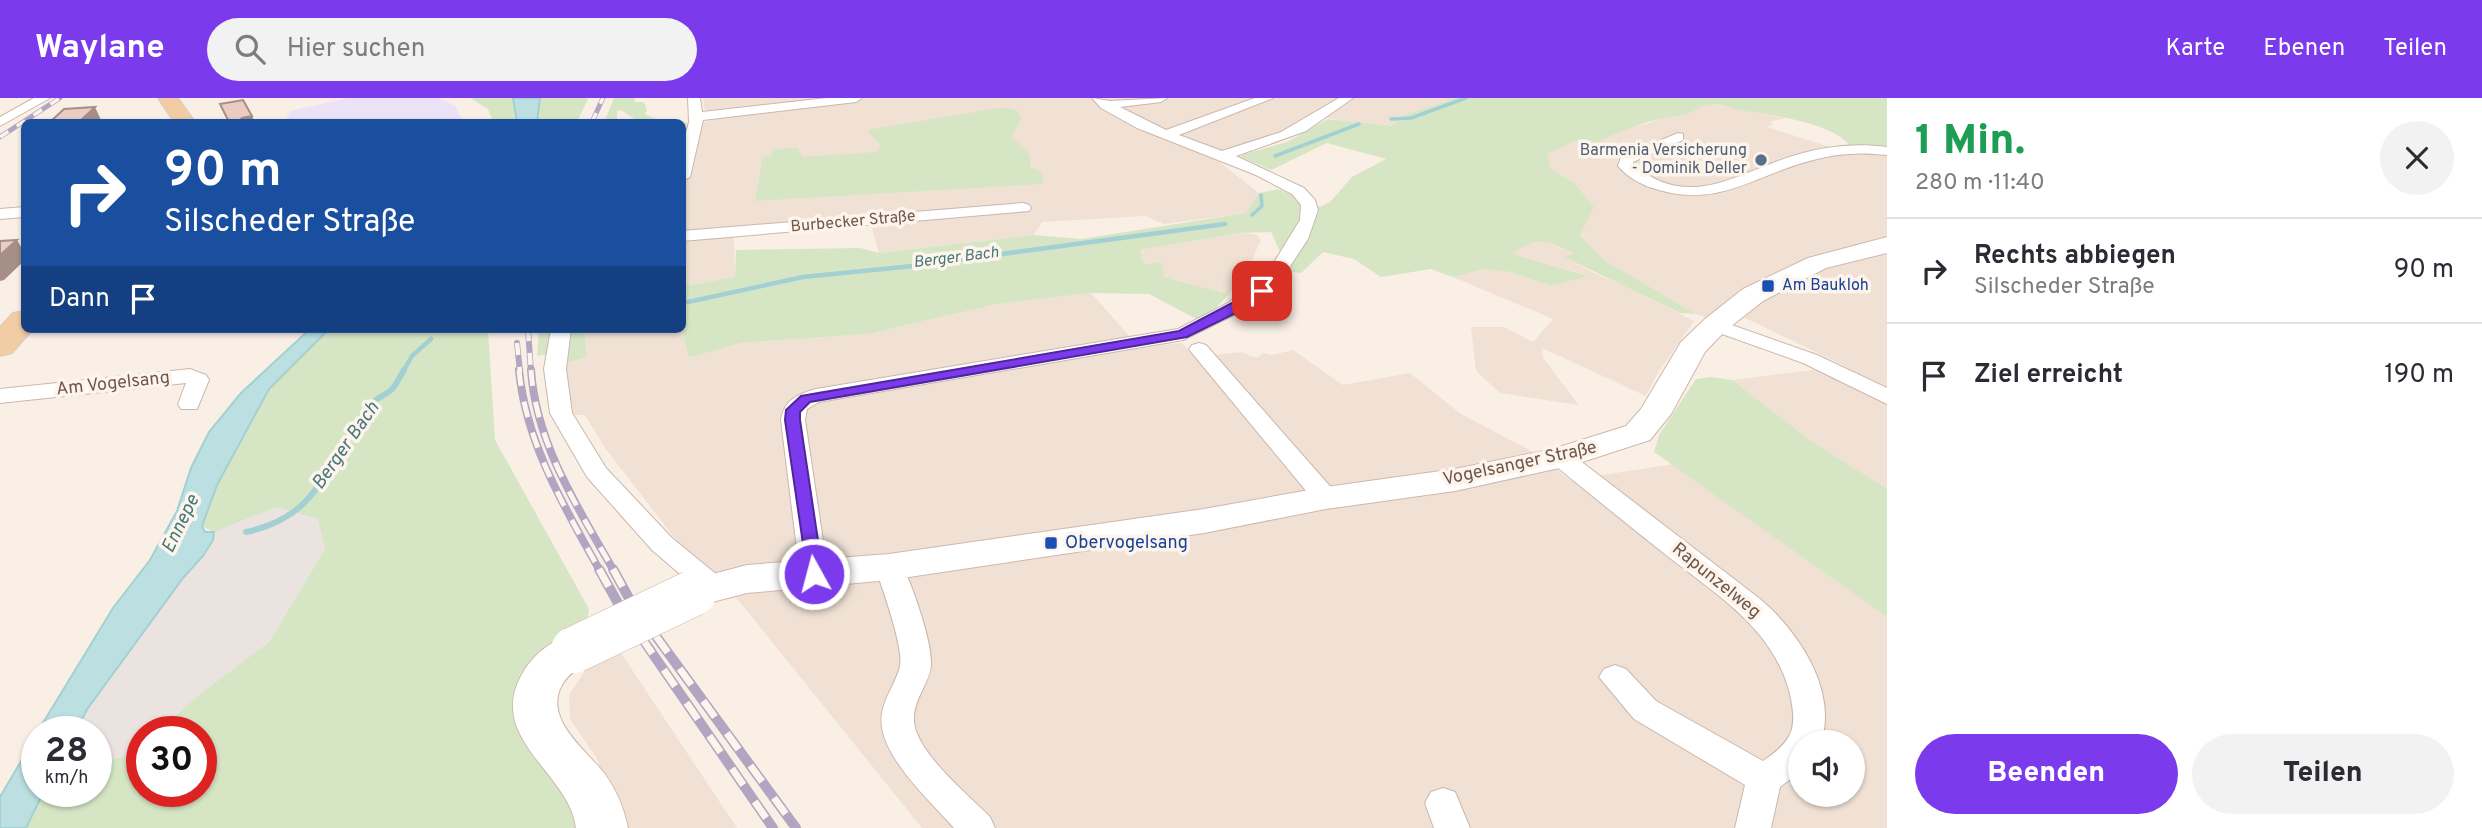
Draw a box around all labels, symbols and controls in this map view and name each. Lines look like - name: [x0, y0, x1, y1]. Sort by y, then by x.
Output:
- search box: [207, 18, 697, 81]
- text: Waylane: [35, 28, 165, 70]
- icon: search: [231, 30, 269, 68]
- text: Hier suchen: [287, 33, 425, 66]
- text: Karte: [2165, 34, 2225, 64]
- text: Ebenen: [2263, 34, 2345, 64]
- text: Teilen: [2383, 34, 2447, 64]
- text: 1 Min.: [1915, 116, 2025, 169]
- button: close: [2380, 121, 2454, 195]
- place label: Barmenia Versicherung - Dominik Deller: [1580, 141, 1747, 179]
- text: 90 m: [164, 142, 282, 204]
- icon: right: [49, 147, 140, 238]
- marker: Barmenia Versicherung - Dominik Deller: [1753, 152, 1769, 168]
- text: 280 m · 11:40: [1915, 169, 2045, 198]
- text: Silscheder Straße: [164, 203, 415, 243]
- street label: Burbecker Straße: [790, 207, 916, 237]
- text: Rechts abbiegen: [1974, 240, 2176, 273]
- water label: Berger Bach: [912, 243, 1000, 273]
- icon: right: [1915, 252, 1953, 290]
- text: 90 m: [2394, 254, 2454, 287]
- pin: [1232, 261, 1292, 321]
- icon: arrive: [1243, 272, 1281, 310]
- text: Silscheder Straße: [1974, 273, 2155, 302]
- place label: Am Baukloh: [1782, 276, 1869, 296]
- marker: Am Baukloh: [1760, 278, 1776, 294]
- icon: arrive: [124, 280, 162, 318]
- text: Dann: [49, 283, 110, 316]
- icon: arrive: [1915, 357, 1953, 395]
- text: Ziel erreicht: [1974, 359, 2123, 392]
- text: 190 m: [2384, 359, 2454, 392]
- street label: Am Vogelsang: [55, 367, 171, 401]
- water label: Berger Bach: [307, 397, 385, 495]
- street label: Vogelsanger Straße: [1441, 436, 1599, 492]
- water label: Ennepe: [157, 491, 205, 557]
- place label: Obervogelsang: [1065, 532, 1188, 555]
- marker: Obervogelsang: [1043, 535, 1059, 551]
- position arrow: [777, 537, 851, 611]
- street label: Rapunzelweg: [1667, 538, 1765, 624]
- speed limit sign: 30: [126, 716, 217, 807]
- text: 28: [45, 730, 88, 774]
- map controls: [1788, 730, 1865, 807]
- button: sound: [1788, 730, 1865, 807]
- button: Beenden: [1915, 734, 2178, 814]
- button: Teilen: [2192, 734, 2454, 814]
- text: km/h: [45, 767, 88, 790]

